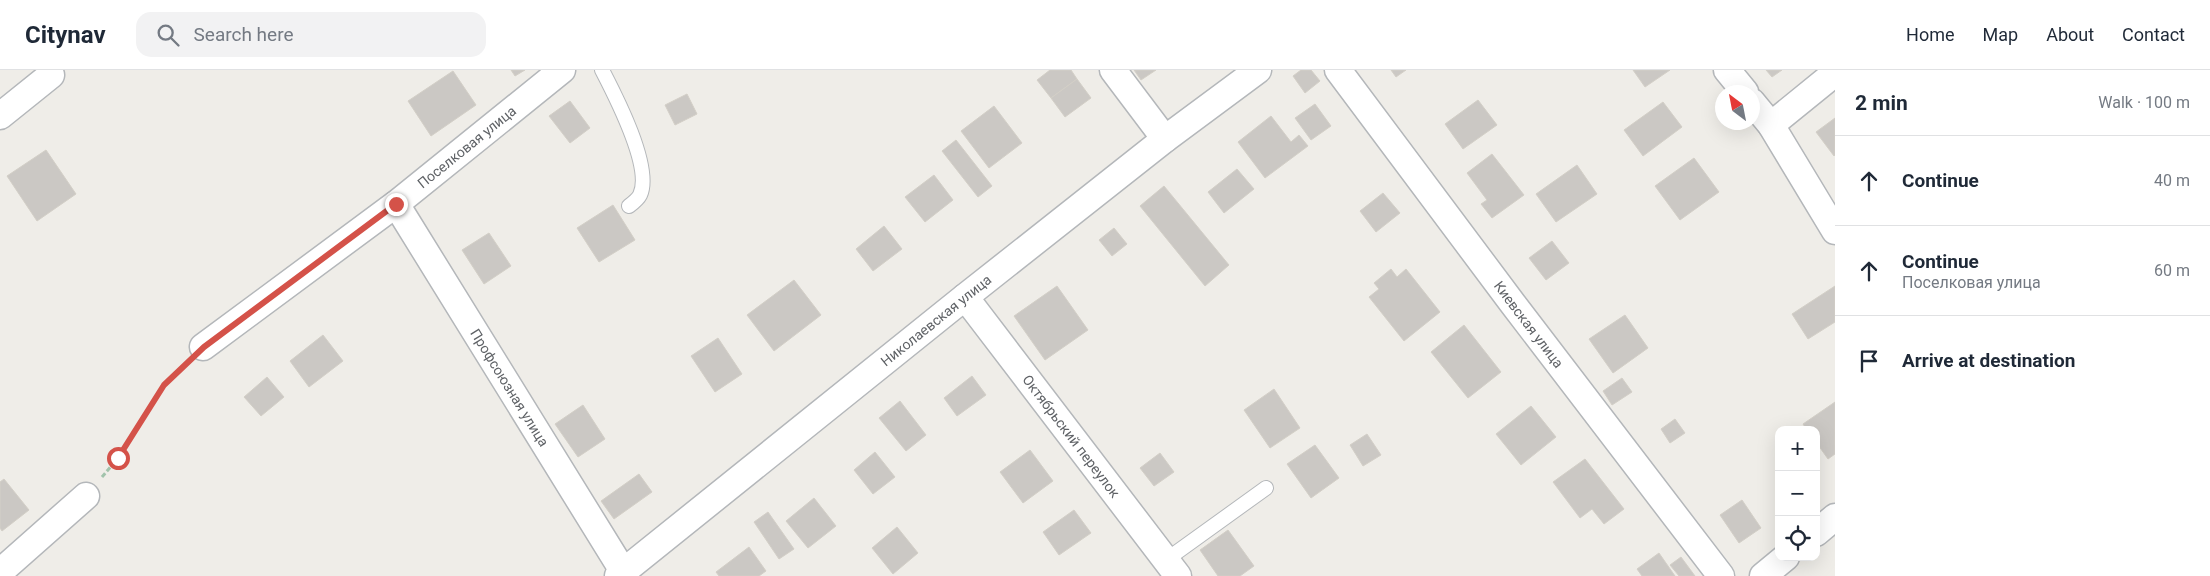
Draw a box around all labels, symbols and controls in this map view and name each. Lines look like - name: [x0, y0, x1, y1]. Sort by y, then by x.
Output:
- search box: [136, 12, 486, 57]
- text: Citynav: [25, 21, 106, 49]
- icon: search: [154, 21, 182, 49]
- text: Search here: [194, 23, 294, 46]
- text: Home: [1906, 24, 1955, 45]
- text: Map: [1983, 24, 2018, 45]
- text: About: [2046, 24, 2094, 45]
- text: Contact: [2122, 24, 2185, 45]
- north arrow: [1715, 85, 1760, 130]
- text: 2 min: [1855, 91, 1908, 115]
- text: Walk · 100 m: [2098, 93, 2190, 112]
- street label: Поселковая улица: [414, 103, 519, 191]
- icon: ahead: [1855, 167, 1883, 195]
- text: Continue: [1902, 169, 1979, 192]
- text: 40 m: [2154, 171, 2190, 190]
- route end: [385, 193, 408, 216]
- text: Continue: [1902, 250, 1979, 273]
- icon: ahead: [1855, 257, 1883, 285]
- text: 60 m: [2154, 261, 2190, 280]
- street label: Николаевская улица: [878, 271, 994, 369]
- text: Поселковая улица: [1902, 273, 2041, 292]
- street label: Киевская улица: [1491, 278, 1567, 371]
- street label: Профсоюзная улица: [467, 326, 552, 449]
- icon: arrive: [1855, 347, 1883, 375]
- text: Arrive at destination: [1902, 349, 2075, 372]
- street label: Октябрьский переулок: [1019, 372, 1123, 501]
- map controls: [1775, 426, 1820, 561]
- button: +: [1775, 426, 1820, 471]
- route start: [107, 447, 130, 470]
- button: −: [1775, 471, 1820, 516]
- button: locate: [1775, 516, 1820, 561]

